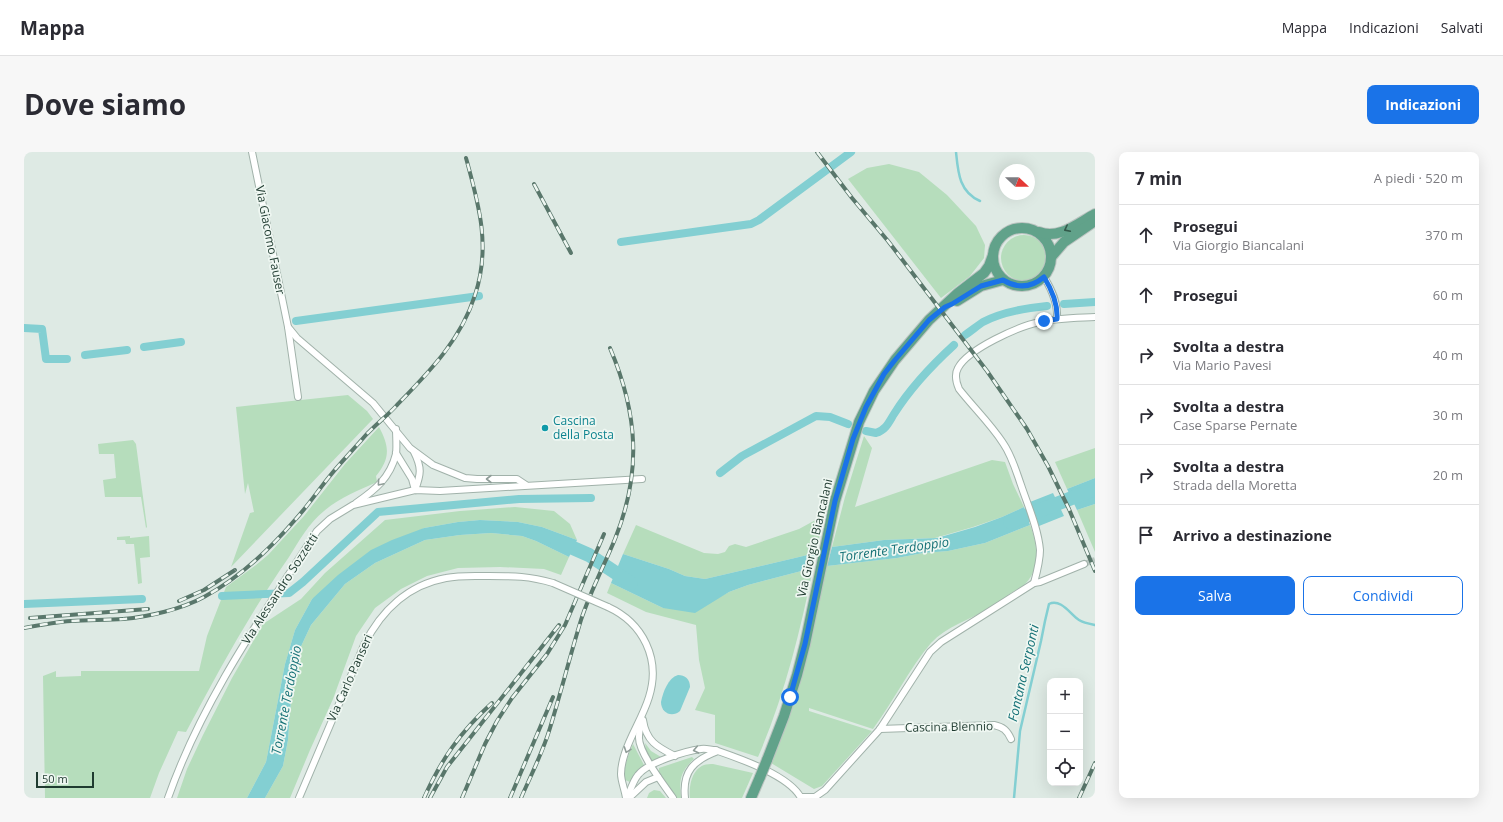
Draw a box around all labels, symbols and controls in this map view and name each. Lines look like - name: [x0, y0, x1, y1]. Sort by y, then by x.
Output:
- text: Mappa: [20, 15, 85, 41]
- text: Mappa: [1282, 18, 1327, 37]
- text: Indicazioni: [1349, 18, 1419, 37]
- text: Salvati: [1441, 18, 1483, 37]
- text: Dove siamo: [24, 85, 186, 123]
- button: Indicazioni: [1367, 85, 1479, 124]
- north arrow: [999, 164, 1035, 200]
- text: 7 min: [1135, 167, 1182, 190]
- text: A piedi · 520 m: [1374, 169, 1463, 187]
- street label: Via Giacomo Fauser: [252, 184, 289, 296]
- text: Prosegui: [1173, 216, 1238, 236]
- icon: ahead: [1135, 224, 1157, 246]
- one-way arrow: [1064, 225, 1071, 232]
- text: 370 m: [1425, 226, 1463, 244]
- text: Via Giorgio Biancalani: [1173, 236, 1304, 254]
- icon: ahead: [1135, 284, 1157, 306]
- text: Prosegui: [1173, 285, 1238, 305]
- text: 60 m: [1433, 286, 1463, 304]
- route end: [1035, 312, 1053, 330]
- text: Svolta a destra: [1173, 336, 1284, 356]
- icon: right: [1135, 344, 1157, 366]
- text: 40 m: [1433, 346, 1463, 364]
- text: Via Mario Pavesi: [1173, 356, 1272, 374]
- text: Svolta a destra: [1173, 396, 1284, 416]
- icon: right: [1135, 404, 1157, 426]
- text: 30 m: [1433, 406, 1463, 424]
- place label: Cascina della Posta: [553, 412, 614, 443]
- text: Case Sparse Pernate: [1173, 416, 1297, 434]
- marker: Cascina della Posta: [540, 423, 550, 433]
- text: Svolta a destra: [1173, 456, 1284, 476]
- icon: right: [1135, 464, 1157, 486]
- text: 20 m: [1433, 466, 1463, 484]
- one-way arrow: [486, 475, 492, 483]
- text: Strada della Moretta: [1173, 476, 1297, 494]
- street label: Via Giorgio Biancalani: [793, 477, 836, 599]
- one-way arrow: [377, 479, 384, 486]
- icon: arrive: [1135, 524, 1157, 546]
- text: Arrivo a destinazione: [1173, 525, 1332, 545]
- street label: Via Alessandro Sozzetti: [237, 530, 322, 647]
- water label: Torrente Terdoppio: [838, 532, 950, 566]
- button: Salva: [1135, 576, 1295, 615]
- button: Condividi: [1303, 576, 1463, 615]
- water label: Fontana Serponti: [1003, 622, 1043, 723]
- street label: Via Carlo Panseri: [323, 631, 376, 724]
- water label: Torrente Terdoppio: [267, 644, 305, 756]
- map controls: [1047, 678, 1083, 786]
- button: +: [1047, 678, 1083, 714]
- route start: [781, 688, 799, 706]
- button: −: [1047, 714, 1083, 750]
- street label: Cascina Blennio: [905, 717, 993, 736]
- one-way arrow: [693, 746, 699, 754]
- one-way arrow: [623, 747, 632, 754]
- button: locate: [1047, 750, 1083, 786]
- scale bar: [36, 770, 94, 789]
- text: 50 m: [42, 771, 68, 786]

